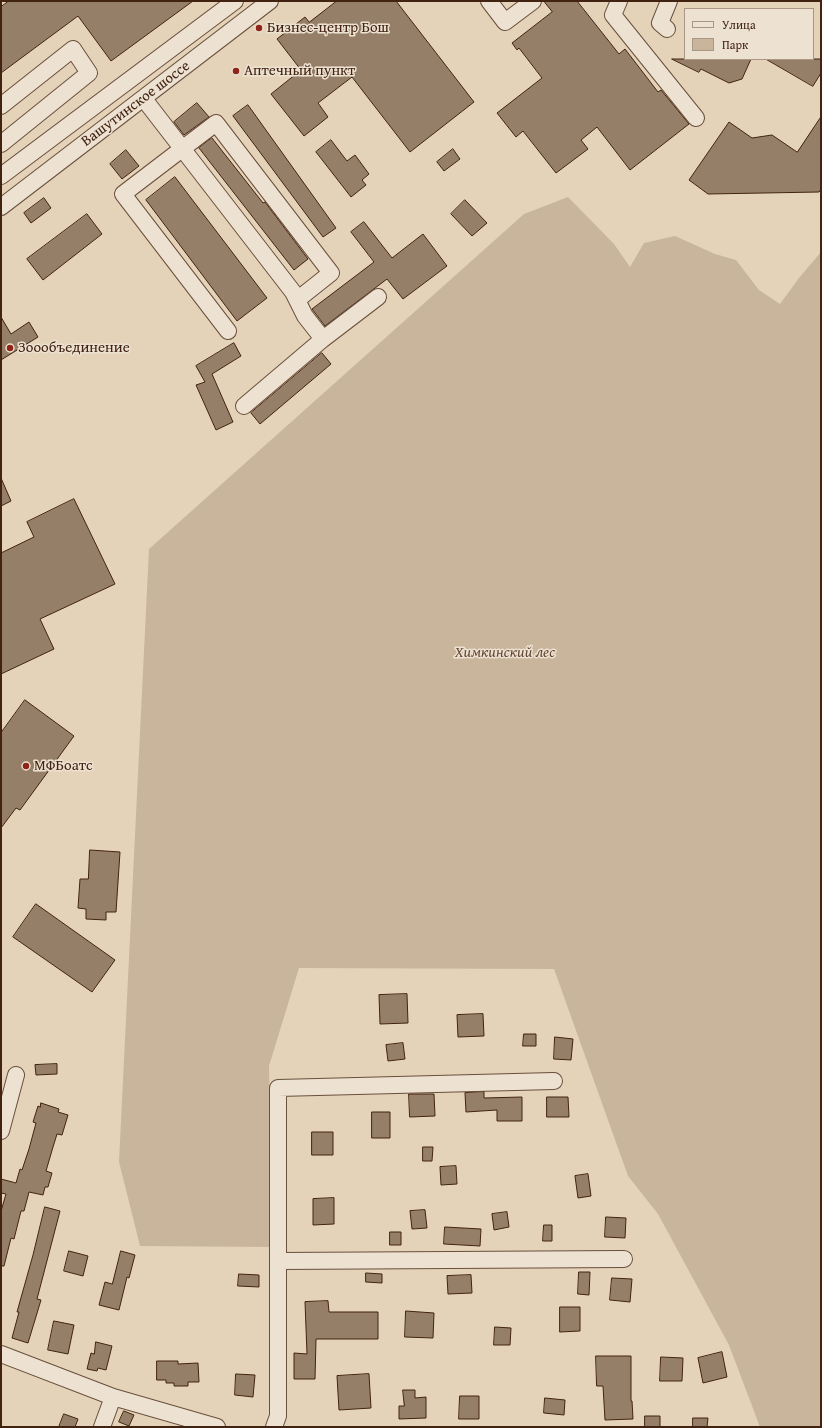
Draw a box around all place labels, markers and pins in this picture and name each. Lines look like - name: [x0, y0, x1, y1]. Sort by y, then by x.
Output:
- place label: Бизнес-центр Бош: [267, 19, 389, 37]
- marker: Бизнес-центр Бош: [254, 23, 264, 33]
- place label: Аптечный пункт: [244, 62, 355, 80]
- marker: Аптечный пункт: [231, 66, 241, 76]
- place label: Зоообъединение: [18, 339, 130, 357]
- marker: Зоообъединение: [5, 343, 15, 353]
- place label: МФБоатс: [34, 757, 93, 775]
- marker: МФБоатс: [21, 761, 31, 771]

